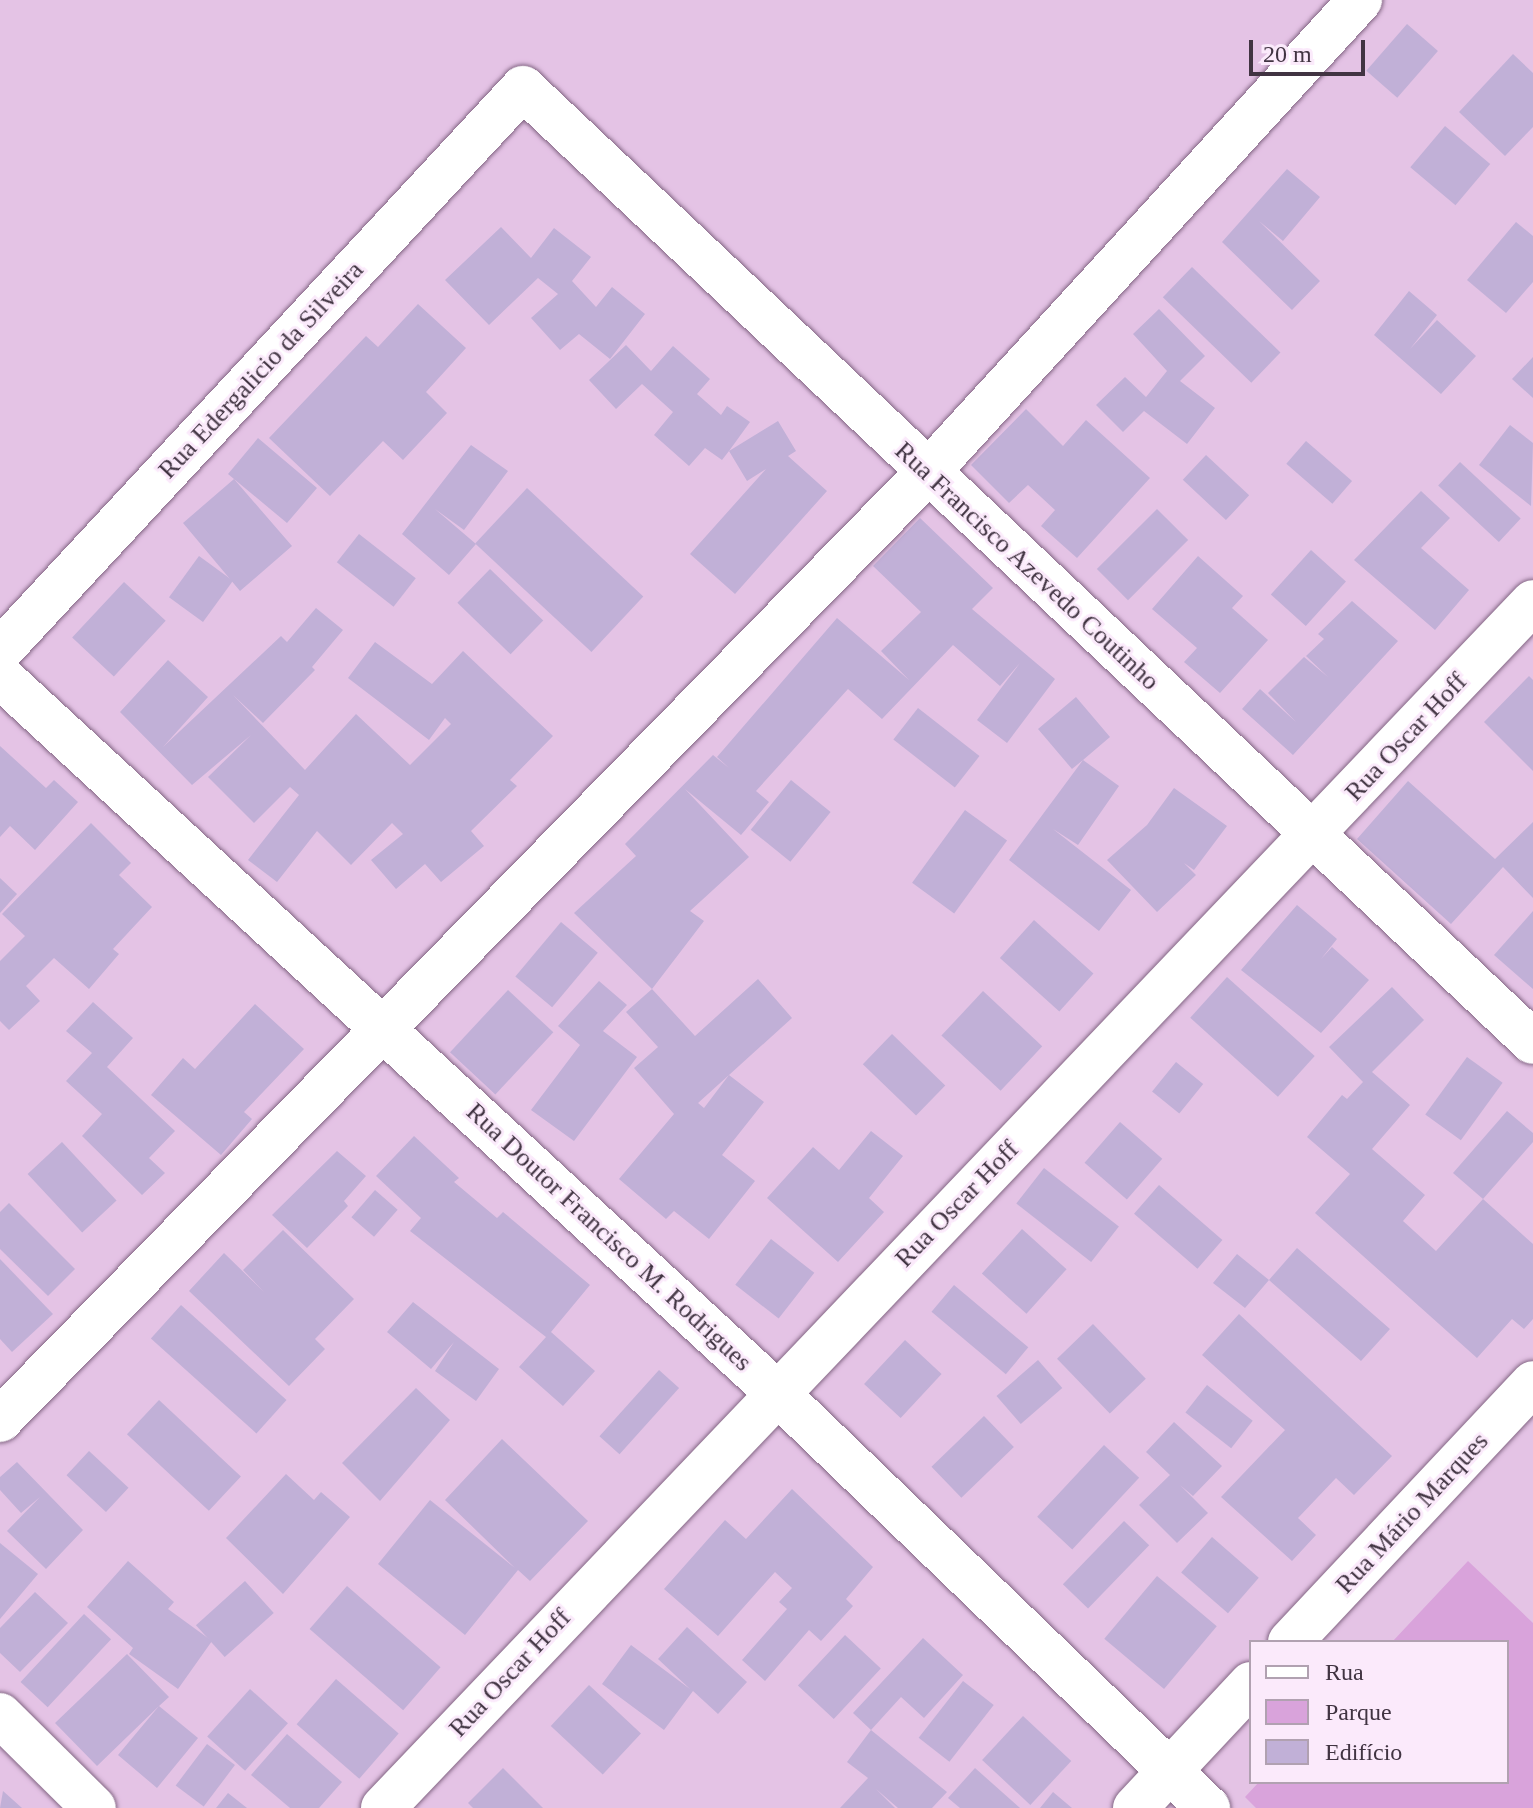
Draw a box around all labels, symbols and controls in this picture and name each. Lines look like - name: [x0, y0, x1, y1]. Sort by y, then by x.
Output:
- scale bar: [1253, 24, 1369, 74]
- text: 20 m: [1263, 41, 1312, 67]
- street label: Rua Edergalicio da Silveira: [152, 255, 370, 485]
- street label: Rua Francisco Azevedo Coutinho: [888, 435, 1166, 697]
- street label: Rua Oscar Hoff: [1339, 666, 1473, 808]
- street label: Rua Doutor Francisco M. Rodrigues: [460, 1096, 758, 1378]
- street label: Rua Oscar Hoff: [889, 1134, 1025, 1274]
- street label: Rua Mário Marques: [1329, 1426, 1495, 1600]
- street label: Rua Oscar Hoff: [443, 1602, 577, 1744]
- legend: [1249, 1640, 1509, 1784]
- text: Rua: [1325, 1659, 1364, 1685]
- text: Parque: [1325, 1699, 1392, 1725]
- text: Edifício: [1325, 1739, 1402, 1765]

